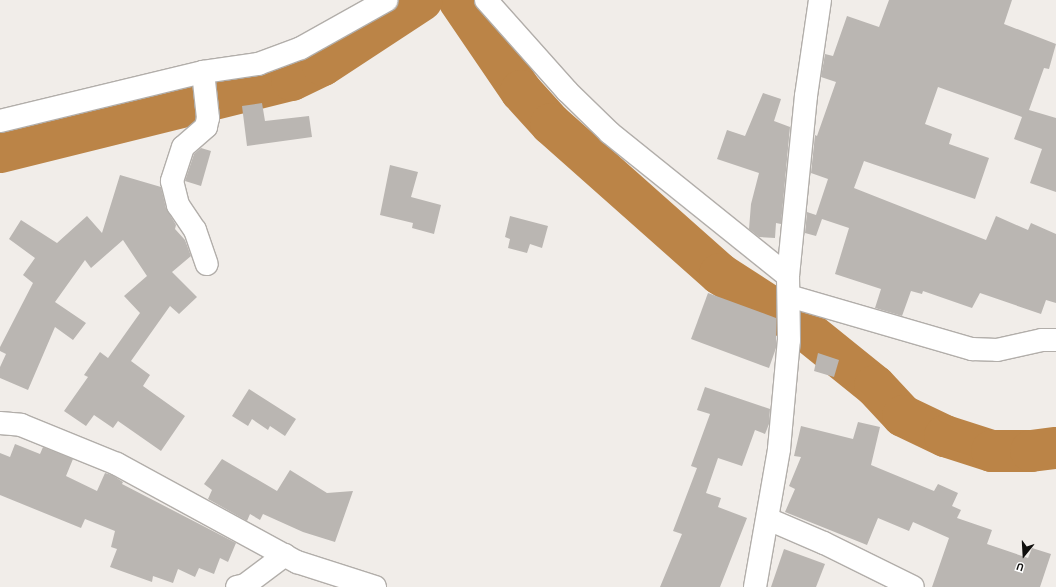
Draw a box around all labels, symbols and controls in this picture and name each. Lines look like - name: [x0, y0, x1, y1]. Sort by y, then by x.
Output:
- north arrow: [1004, 535, 1044, 575]
- text: U: [1015, 561, 1025, 573]

